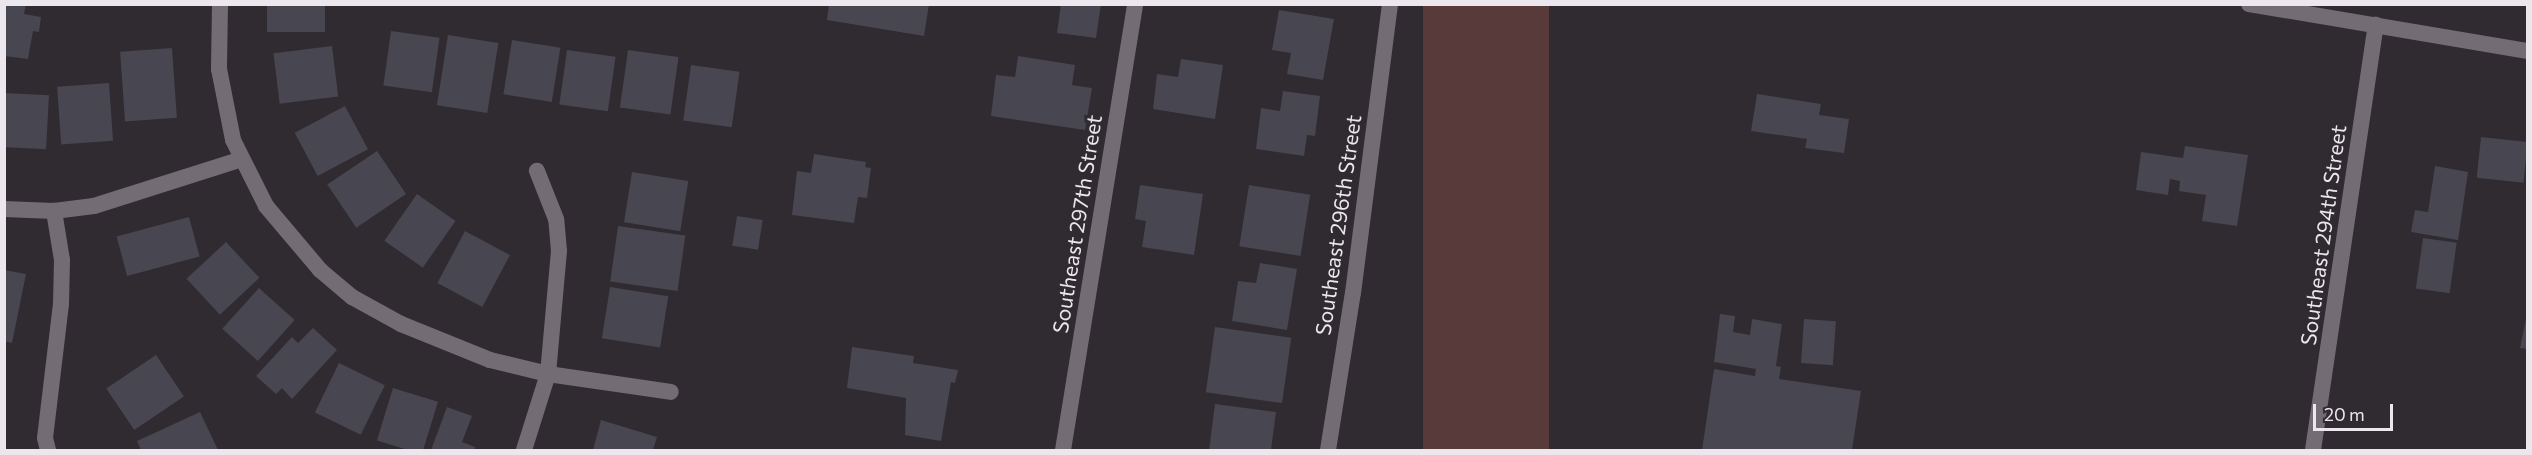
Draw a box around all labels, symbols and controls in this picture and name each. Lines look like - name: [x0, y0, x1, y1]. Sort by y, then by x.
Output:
- street label: Southeast 297th Street: [1047, 113, 1107, 335]
- street label: Southeast 296th Street: [1310, 113, 1366, 337]
- street label: Southeast 294th Street: [2295, 123, 2351, 347]
- scale bar: [2316, 392, 2396, 430]
- text: 20 m: [2324, 403, 2365, 425]

